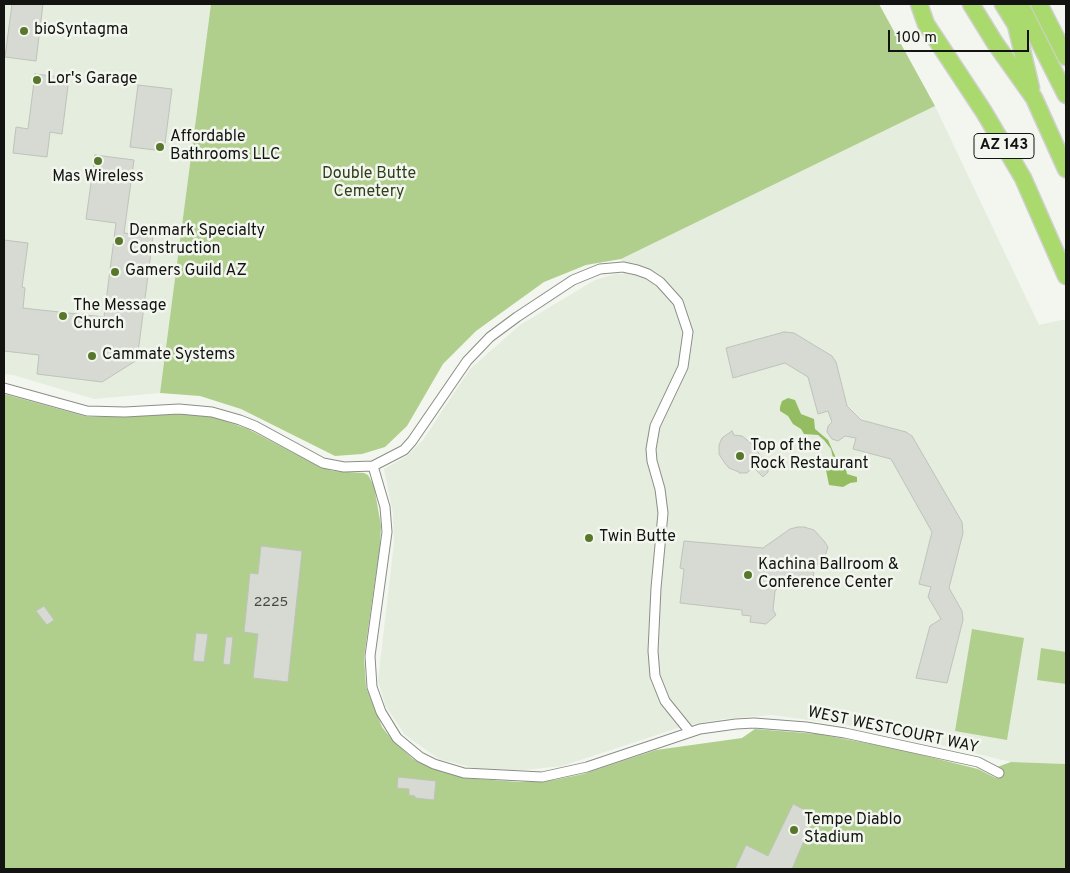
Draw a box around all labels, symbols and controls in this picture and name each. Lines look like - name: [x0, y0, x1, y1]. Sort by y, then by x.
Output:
- scale bar: [890, 20, 1031, 52]
- place label: bioSyntagma: [34, 21, 128, 41]
- marker: bioSyntagma: [18, 25, 30, 37]
- text: 100 m: [896, 29, 937, 48]
- place label: Lor's Garage: [47, 70, 137, 90]
- marker: Lor's Garage: [31, 74, 43, 86]
- place label: Affordable Bathrooms LLC: [170, 128, 280, 166]
- road number: AZ 143: [974, 134, 1034, 158]
- marker: Affordable Bathrooms LLC: [154, 141, 166, 153]
- marker: Mas Wireless: [92, 155, 104, 167]
- park label: Double Butte Cemetery: [322, 165, 416, 203]
- place label: Mas Wireless: [52, 168, 144, 188]
- place label: Denmark Specialty Construction: [129, 222, 265, 260]
- marker: Denmark Specialty Construction: [113, 235, 125, 247]
- place label: Gamers Guild AZ: [125, 262, 247, 282]
- marker: Gamers Guild AZ: [109, 266, 121, 278]
- place label: The Message Church: [73, 297, 166, 335]
- marker: The Message Church: [57, 310, 69, 322]
- place label: Cammate Systems: [102, 346, 235, 366]
- marker: Cammate Systems: [86, 350, 98, 362]
- place label: Top of the Rock Restaurant: [750, 437, 868, 475]
- marker: Top of the Rock Restaurant: [734, 450, 746, 462]
- place label: Twin Butte: [599, 528, 676, 548]
- marker: Twin Butte: [583, 532, 595, 544]
- place label: Kachina Ballroom & Conference Center: [758, 556, 899, 594]
- marker: Kachina Ballroom & Conference Center: [742, 569, 754, 581]
- house number: 2225: [254, 595, 288, 611]
- street label: WEST WESTCOURT WAY: [806, 703, 980, 759]
- place label: Tempe Diablo Stadium: [804, 811, 902, 849]
- marker: Tempe Diablo Stadium: [788, 824, 800, 836]

